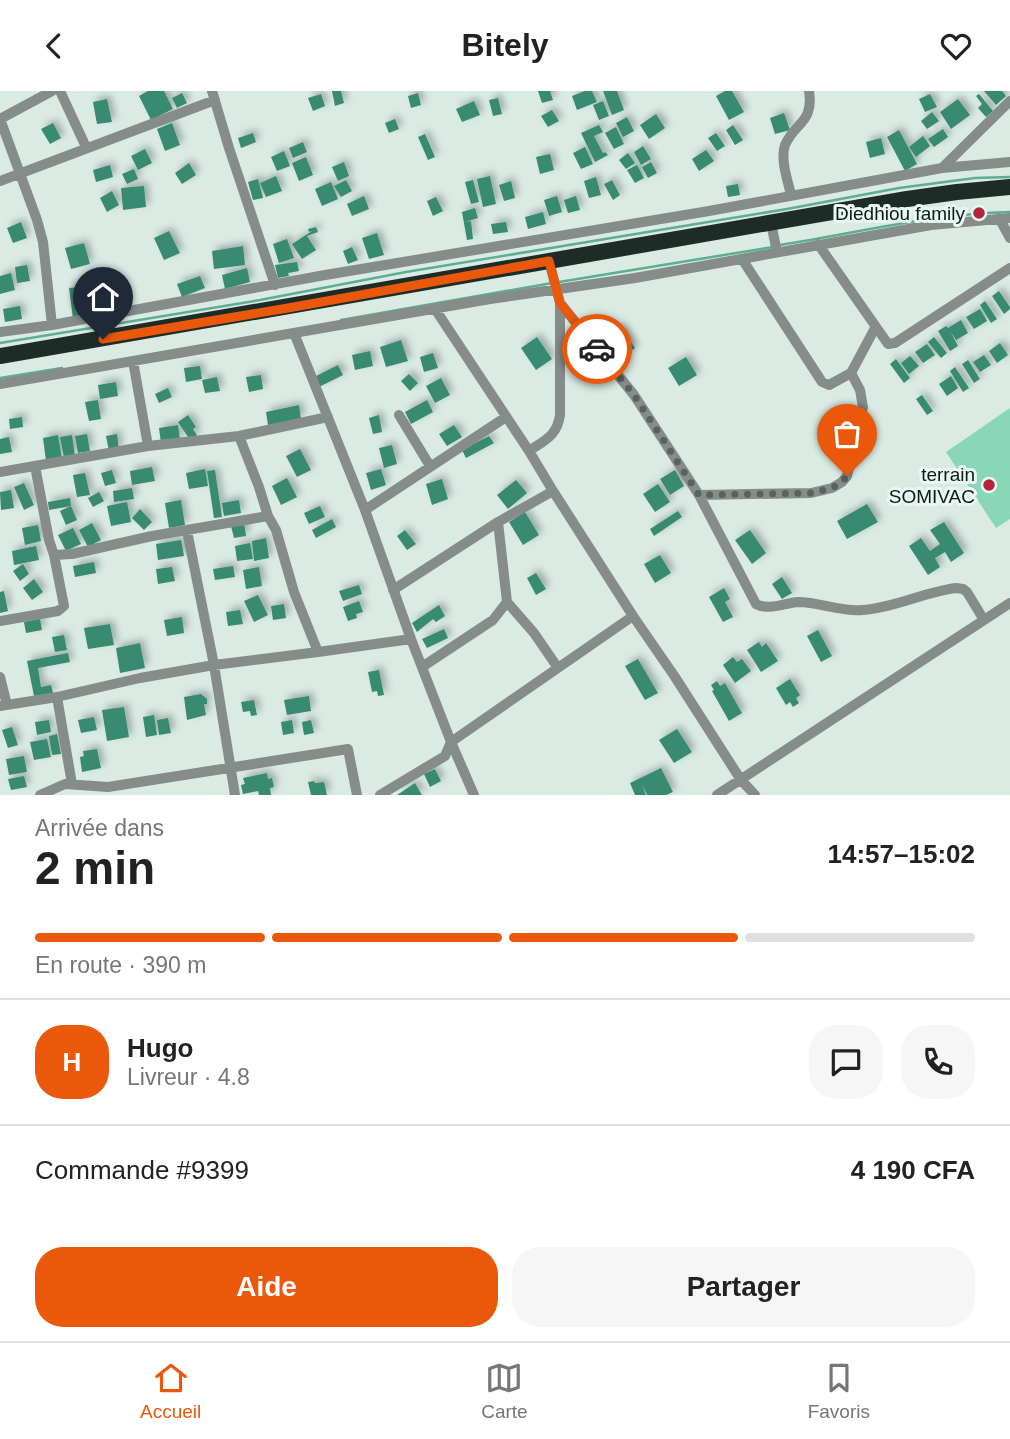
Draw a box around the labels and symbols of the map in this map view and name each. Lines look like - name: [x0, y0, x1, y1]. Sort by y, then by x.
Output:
- place label: Diedhiou family: [835, 203, 965, 224]
- marker: Diedhiou family: [971, 205, 987, 221]
- pin: [73, 267, 133, 339]
- courier: [562, 314, 632, 384]
- pin: [817, 404, 877, 476]
- place label: terrain SOMIVAC: [889, 464, 975, 507]
- marker: terrain SOMIVAC: [981, 477, 997, 493]

